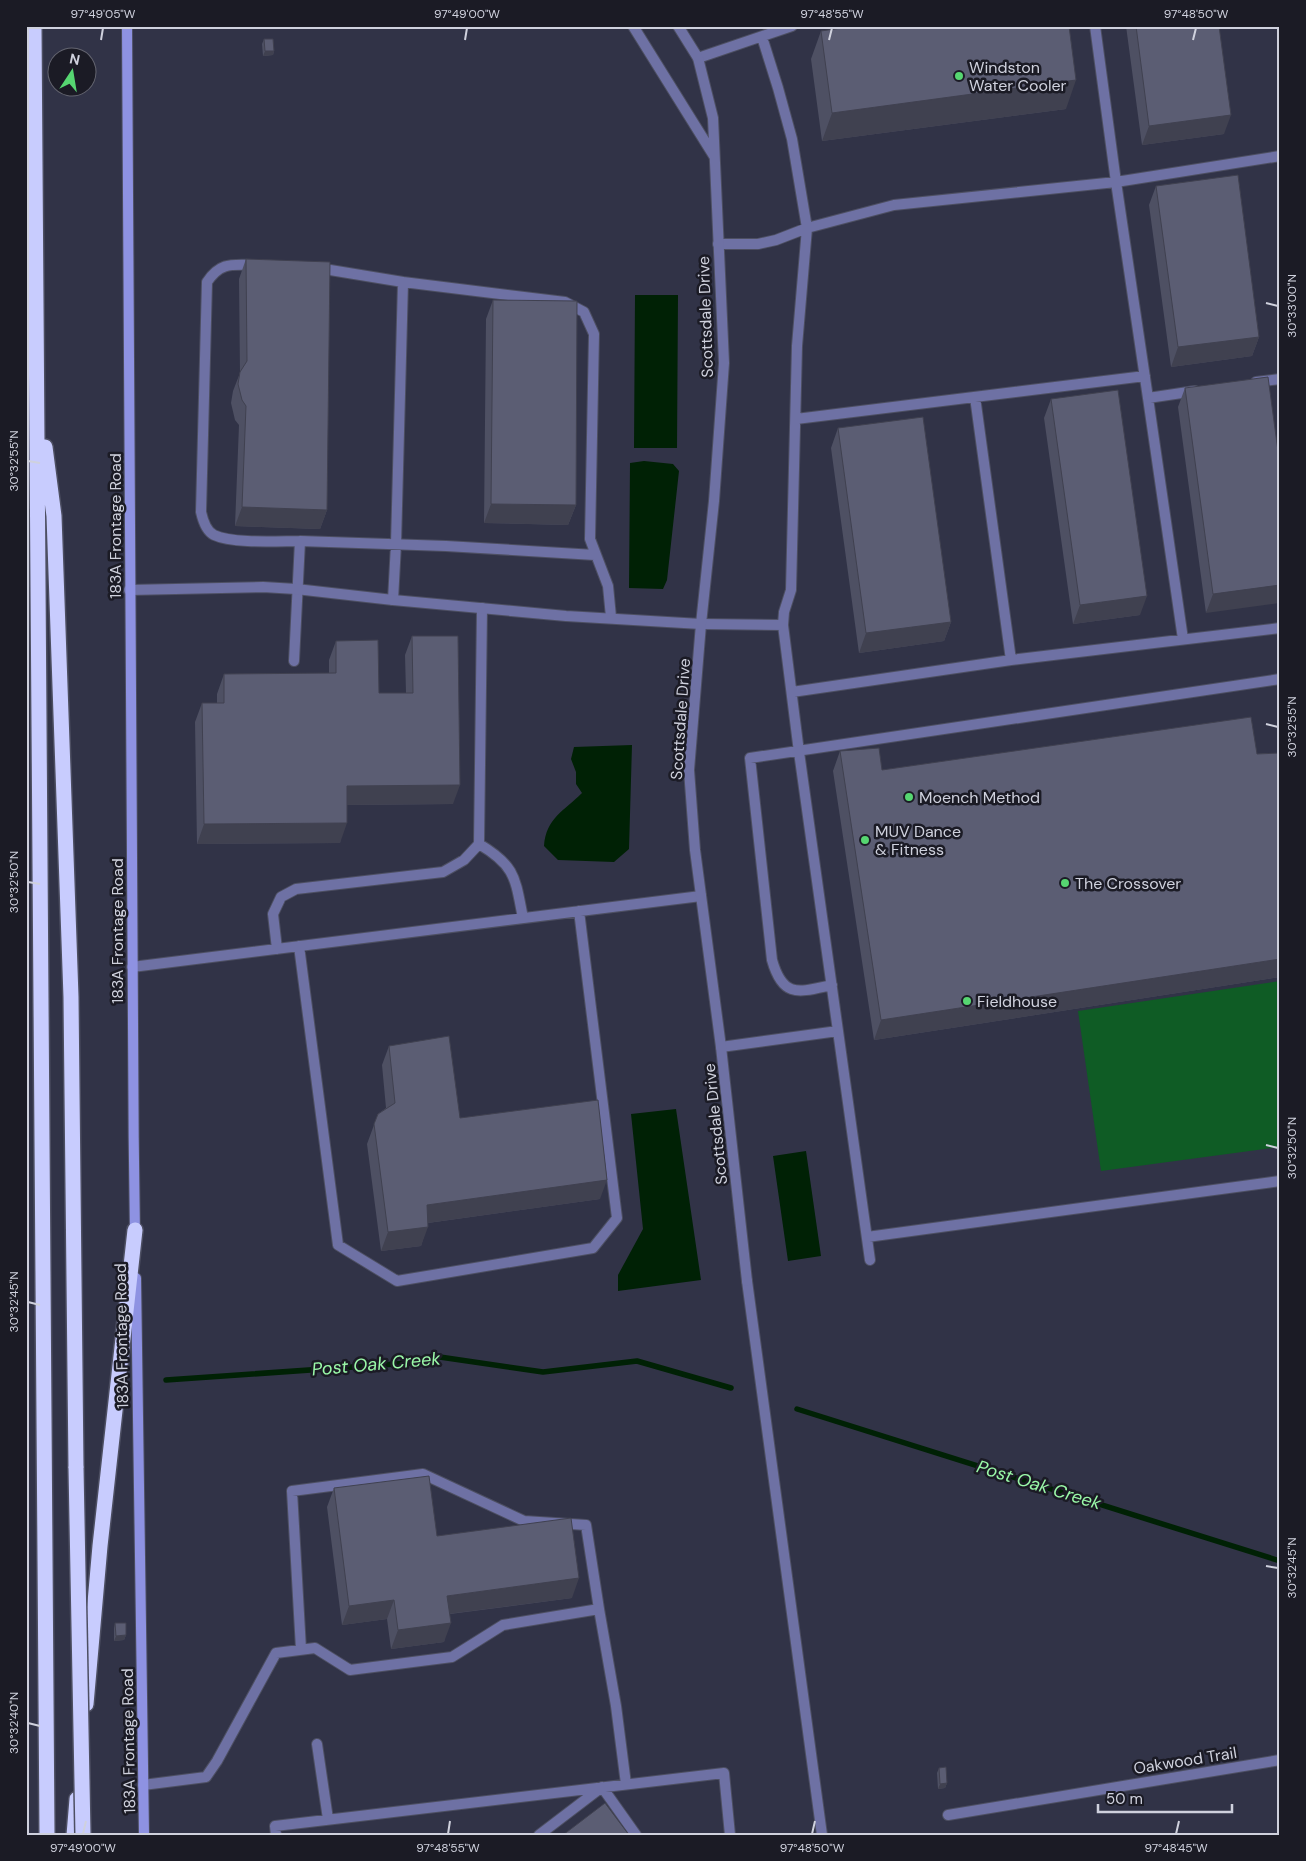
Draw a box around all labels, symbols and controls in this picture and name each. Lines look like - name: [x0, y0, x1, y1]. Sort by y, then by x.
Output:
- text: 97°49'05"W: [71, 6, 136, 22]
- text: 97°49'00"W: [434, 6, 500, 22]
- text: 97°48'55"W: [800, 6, 864, 22]
- text: 97°48'50"W: [1164, 6, 1229, 22]
- north arrow: [48, 48, 98, 98]
- text: N: [68, 49, 82, 69]
- place label: Windston Water Cooler: [969, 57, 1067, 96]
- marker: Windston Water Cooler: [953, 70, 965, 82]
- street label: Scottsdale Drive: [693, 256, 718, 378]
- text: 30°33'00"N: [1284, 274, 1300, 338]
- text: 30°32'55"N: [6, 430, 22, 492]
- street label: 183A Frontage Road: [105, 453, 126, 599]
- street label: Scottsdale Drive: [666, 658, 695, 780]
- text: 30°32'55"N: [1284, 696, 1300, 758]
- place label: Moench Method: [919, 787, 1040, 808]
- marker: Moench Method: [903, 791, 915, 803]
- place label: MUV Dance & Fitness: [875, 821, 961, 860]
- marker: MUV Dance & Fitness: [859, 834, 871, 846]
- text: 30°32'50"N: [6, 851, 22, 913]
- street label: 183A Frontage Road: [107, 858, 128, 1004]
- place label: The Crossover: [1075, 873, 1181, 894]
- marker: The Crossover: [1059, 877, 1071, 889]
- place label: Fieldhouse: [977, 991, 1057, 1012]
- marker: Fieldhouse: [961, 995, 973, 1007]
- street label: Scottsdale Drive: [699, 1062, 732, 1186]
- text: 30°32'50"N: [1284, 1117, 1300, 1179]
- street label: 183A Frontage Road: [110, 1263, 133, 1409]
- text: 30°32'45"N: [6, 1272, 22, 1332]
- water label: Post Oak Creek: [311, 1346, 442, 1382]
- water label: Post Oak Creek: [974, 1455, 1105, 1516]
- text: 30°32'45"N: [1284, 1538, 1300, 1598]
- street label: 183A Frontage Road: [117, 1668, 140, 1814]
- text: 30°32'40"N: [6, 1692, 22, 1754]
- street label: Oakwood Trail: [1132, 1742, 1238, 1779]
- scale bar: [1098, 1781, 1232, 1813]
- text: 50 m: [1106, 1789, 1143, 1809]
- text: 97°49'00"W: [50, 1840, 116, 1856]
- text: 97°48'55"W: [416, 1840, 480, 1856]
- text: 97°48'50"W: [780, 1840, 845, 1856]
- text: 97°48'45"W: [1144, 1840, 1208, 1856]

